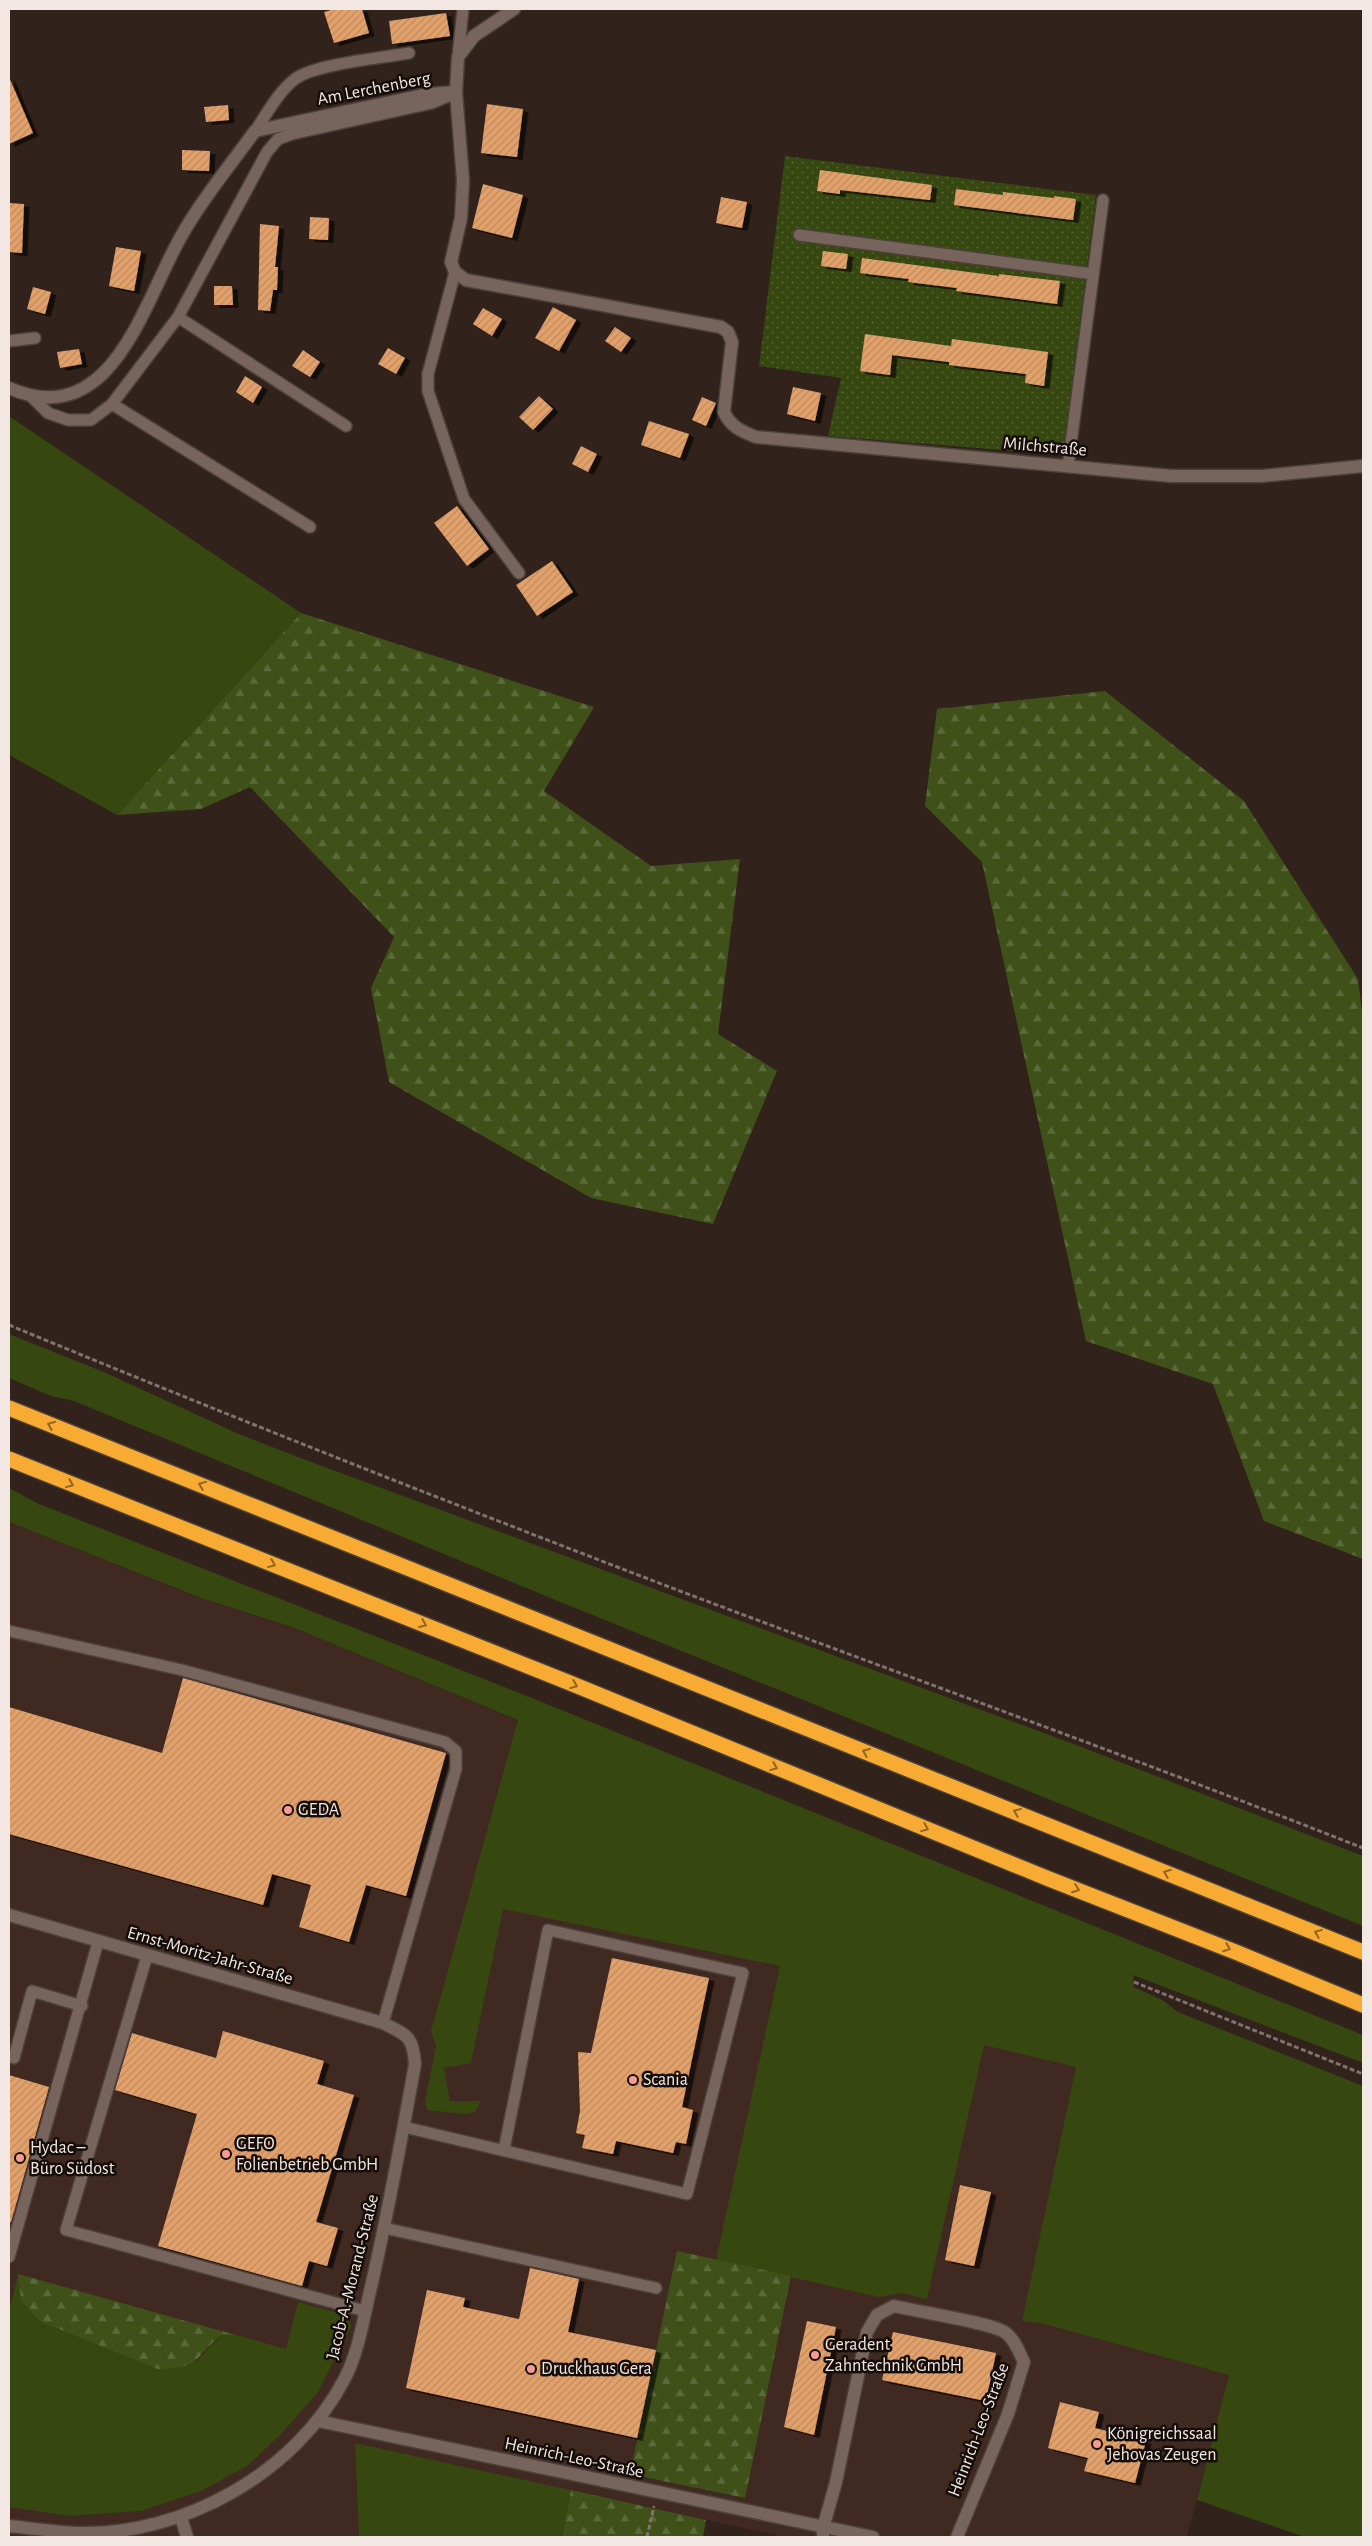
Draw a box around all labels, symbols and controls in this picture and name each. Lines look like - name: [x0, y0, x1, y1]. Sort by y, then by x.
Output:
- street label: Am Lerchenberg: [316, 69, 432, 109]
- street label: Milchstraße: [1002, 434, 1088, 460]
- one-way arrow: [48, 1420, 56, 1430]
- one-way arrow: [65, 1477, 74, 1488]
- one-way arrow: [198, 1481, 207, 1491]
- one-way arrow: [268, 1558, 276, 1568]
- one-way arrow: [418, 1618, 427, 1629]
- one-way arrow: [569, 1679, 578, 1689]
- one-way arrow: [862, 1748, 870, 1758]
- one-way arrow: [770, 1761, 778, 1771]
- place label: GEDA: [298, 1801, 340, 1819]
- marker: GEDA: [282, 1804, 294, 1816]
- one-way arrow: [1013, 1808, 1021, 1818]
- one-way arrow: [920, 1821, 929, 1832]
- one-way arrow: [1163, 1868, 1172, 1879]
- one-way arrow: [1071, 1883, 1079, 1893]
- street label: Ernst-Moritz-Jahr-Straße: [125, 1924, 295, 1988]
- one-way arrow: [1314, 1929, 1323, 1940]
- one-way arrow: [1222, 1942, 1231, 1952]
- place label: Scania: [643, 2071, 688, 2089]
- marker: Scania: [627, 2074, 639, 2086]
- place label: GEFO Folienbetrieb GmbH: [236, 2135, 378, 2174]
- place label: Hydac – Büro Südost: [30, 2139, 115, 2178]
- marker: GEFO Folienbetrieb GmbH: [220, 2148, 232, 2160]
- marker: Hydac – Büro Südost: [14, 2152, 26, 2164]
- street label: Jacob-A.-Morand-Straße: [324, 2193, 382, 2361]
- place label: Geradent Zahntechnik GmbH: [825, 2336, 962, 2375]
- marker: Geradent Zahntechnik GmbH: [809, 2349, 821, 2361]
- place label: Druckhaus Gera: [541, 2360, 652, 2378]
- street label: Heinrich-Leo-Straße: [945, 2361, 1013, 2499]
- marker: Druckhaus Gera: [525, 2363, 537, 2375]
- place label: Königreichssaal Jehovas Zeugen: [1107, 2425, 1217, 2464]
- street label: Heinrich-Leo-Straße: [503, 2434, 645, 2482]
- marker: Königreichssaal Jehovas Zeugen: [1091, 2438, 1103, 2450]

